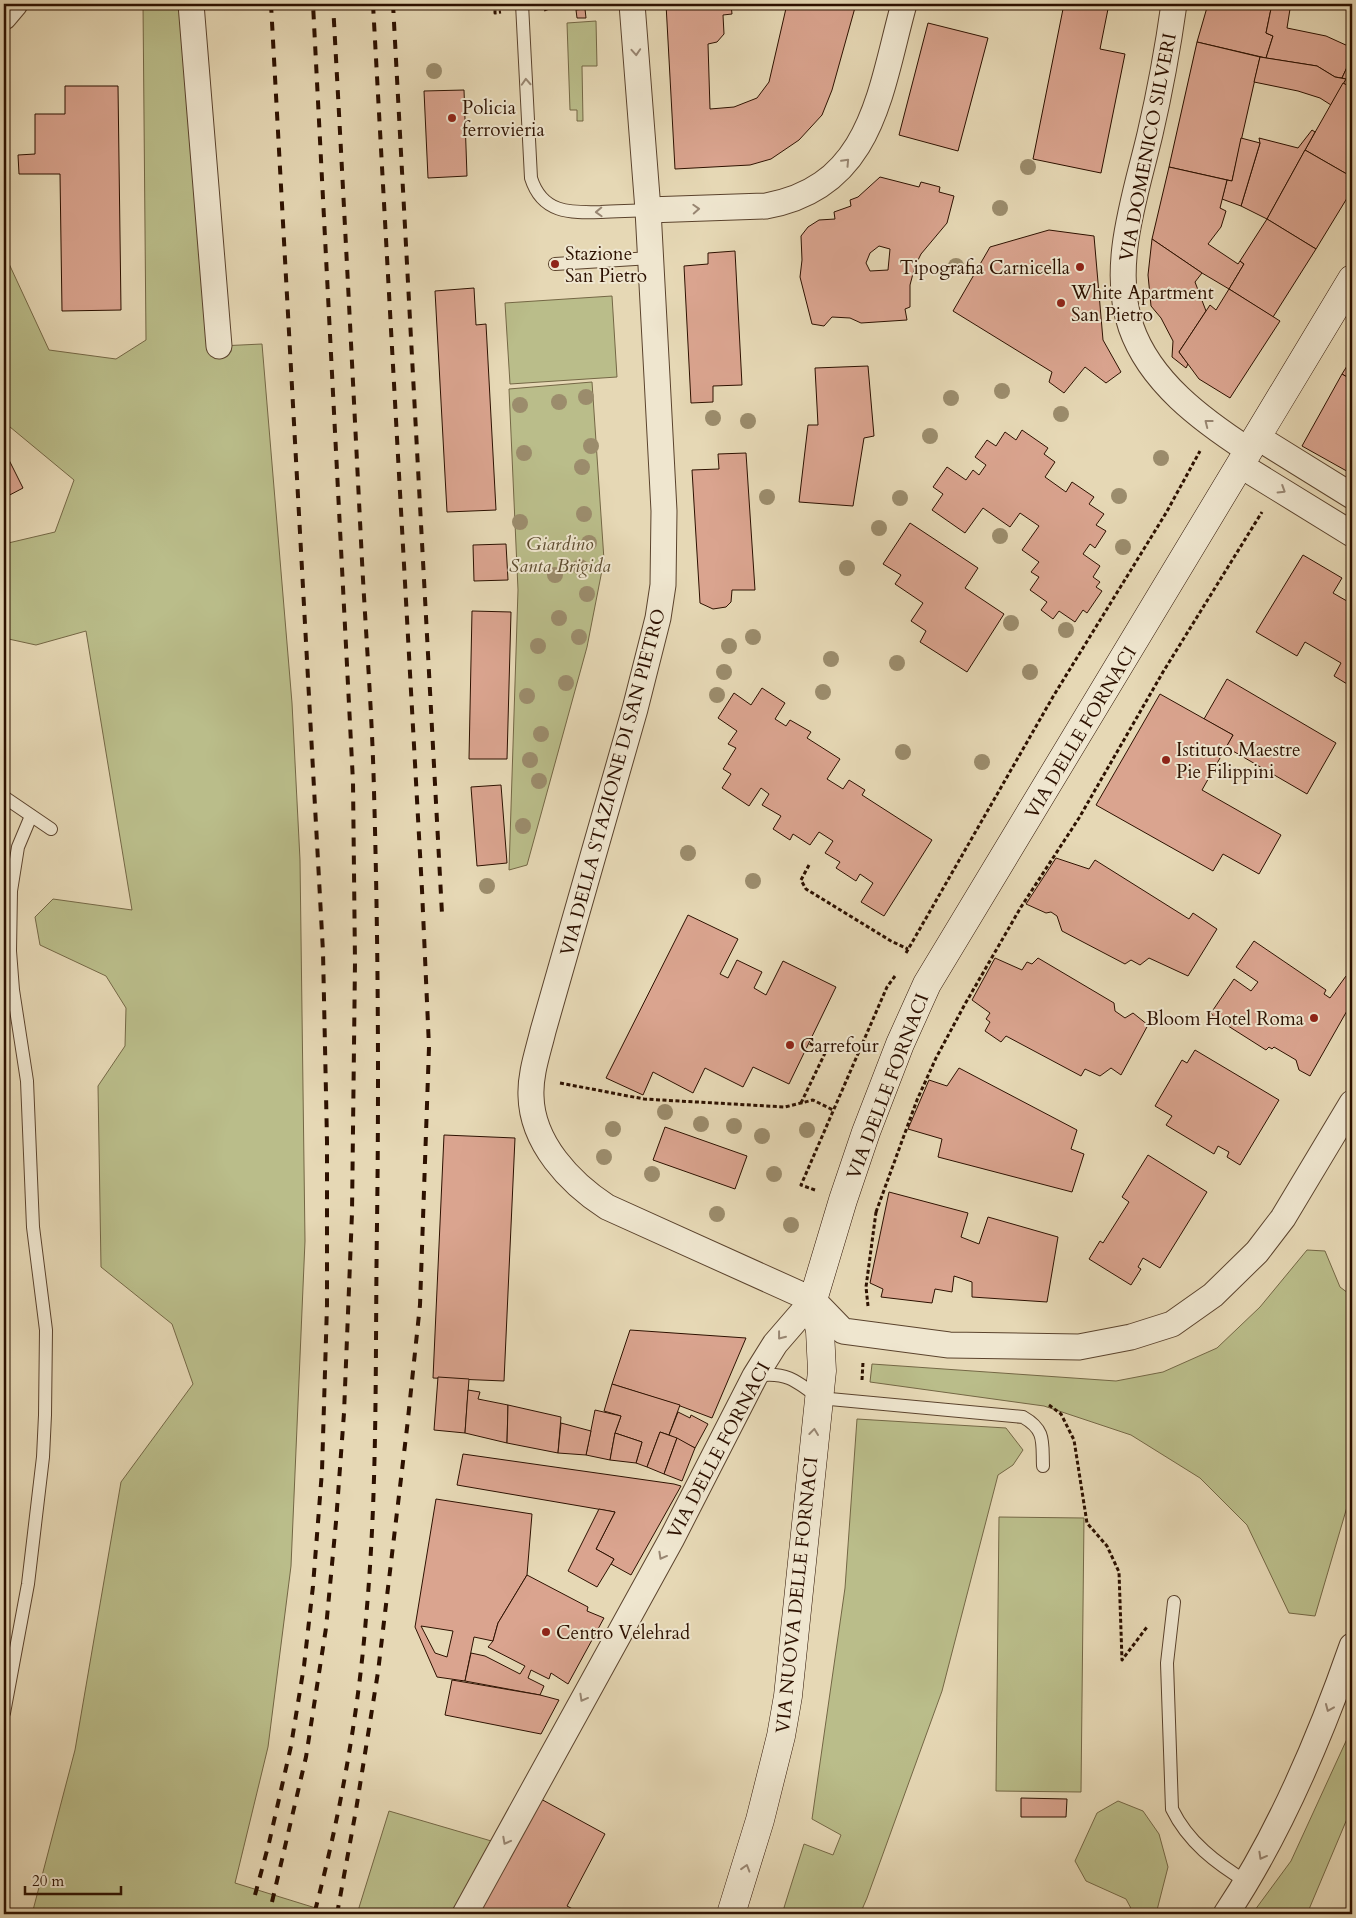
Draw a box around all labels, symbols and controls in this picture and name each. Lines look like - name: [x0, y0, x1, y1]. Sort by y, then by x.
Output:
- street label: VIA DOMENICO SILVERI: [1113, 31, 1183, 264]
- one-way arrow: [630, 49, 641, 57]
- one-way arrow: [521, 78, 532, 86]
- place label: Policia ferrovieria: [462, 95, 545, 143]
- marker: Policia ferrovieria: [446, 112, 458, 124]
- one-way arrow: [840, 159, 849, 168]
- one-way arrow: [693, 204, 701, 214]
- one-way arrow: [595, 207, 602, 217]
- place label: Stazione San Pietro: [565, 241, 647, 289]
- place label: Tipografia Carnicella: [900, 255, 1070, 281]
- marker: Stazione San Pietro: [549, 258, 561, 270]
- marker: Tipografia Carnicella: [1074, 261, 1086, 273]
- place label: White Apartment San Pietro: [1070, 280, 1214, 328]
- marker: White Apartment San Pietro: [1055, 297, 1067, 309]
- one-way arrow: [1204, 420, 1214, 429]
- one-way arrow: [1276, 484, 1285, 494]
- park label: Giardino Santa Brigida: [509, 531, 611, 579]
- street label: VIA DELLA STAZIONE DI SAN PIETRO: [554, 606, 672, 959]
- street label: VIA DELLE FORNACI: [1019, 641, 1143, 824]
- place label: Istituto Maestre Pie Filippini: [1176, 737, 1301, 785]
- marker: Istituto Maestre Pie Filippini: [1160, 754, 1172, 766]
- street label: VIA DELLE FORNACI: [840, 990, 935, 1183]
- place label: Bloom Hotel Roma: [1146, 1006, 1304, 1032]
- marker: Bloom Hotel Roma: [1308, 1012, 1320, 1024]
- place label: Carrefour: [800, 1033, 879, 1059]
- marker: Carrefour: [784, 1039, 796, 1051]
- one-way arrow: [778, 1331, 787, 1340]
- street label: VIA DELLE FORNACI: [661, 1357, 777, 1544]
- one-way arrow: [808, 1428, 819, 1436]
- street label: VIA NUOVA DELLE FORNACI: [770, 1456, 824, 1735]
- one-way arrow: [658, 1551, 668, 1560]
- place label: Centro Velehrad: [556, 1620, 690, 1646]
- marker: Centro Velehrad: [540, 1626, 552, 1638]
- one-way arrow: [579, 1693, 589, 1702]
- one-way arrow: [1324, 1703, 1335, 1712]
- one-way arrow: [503, 1836, 513, 1845]
- one-way arrow: [1258, 1850, 1268, 1859]
- scale bar: [25, 1863, 121, 1895]
- one-way arrow: [741, 1864, 751, 1873]
- text: 20 m: [32, 1871, 64, 1891]

